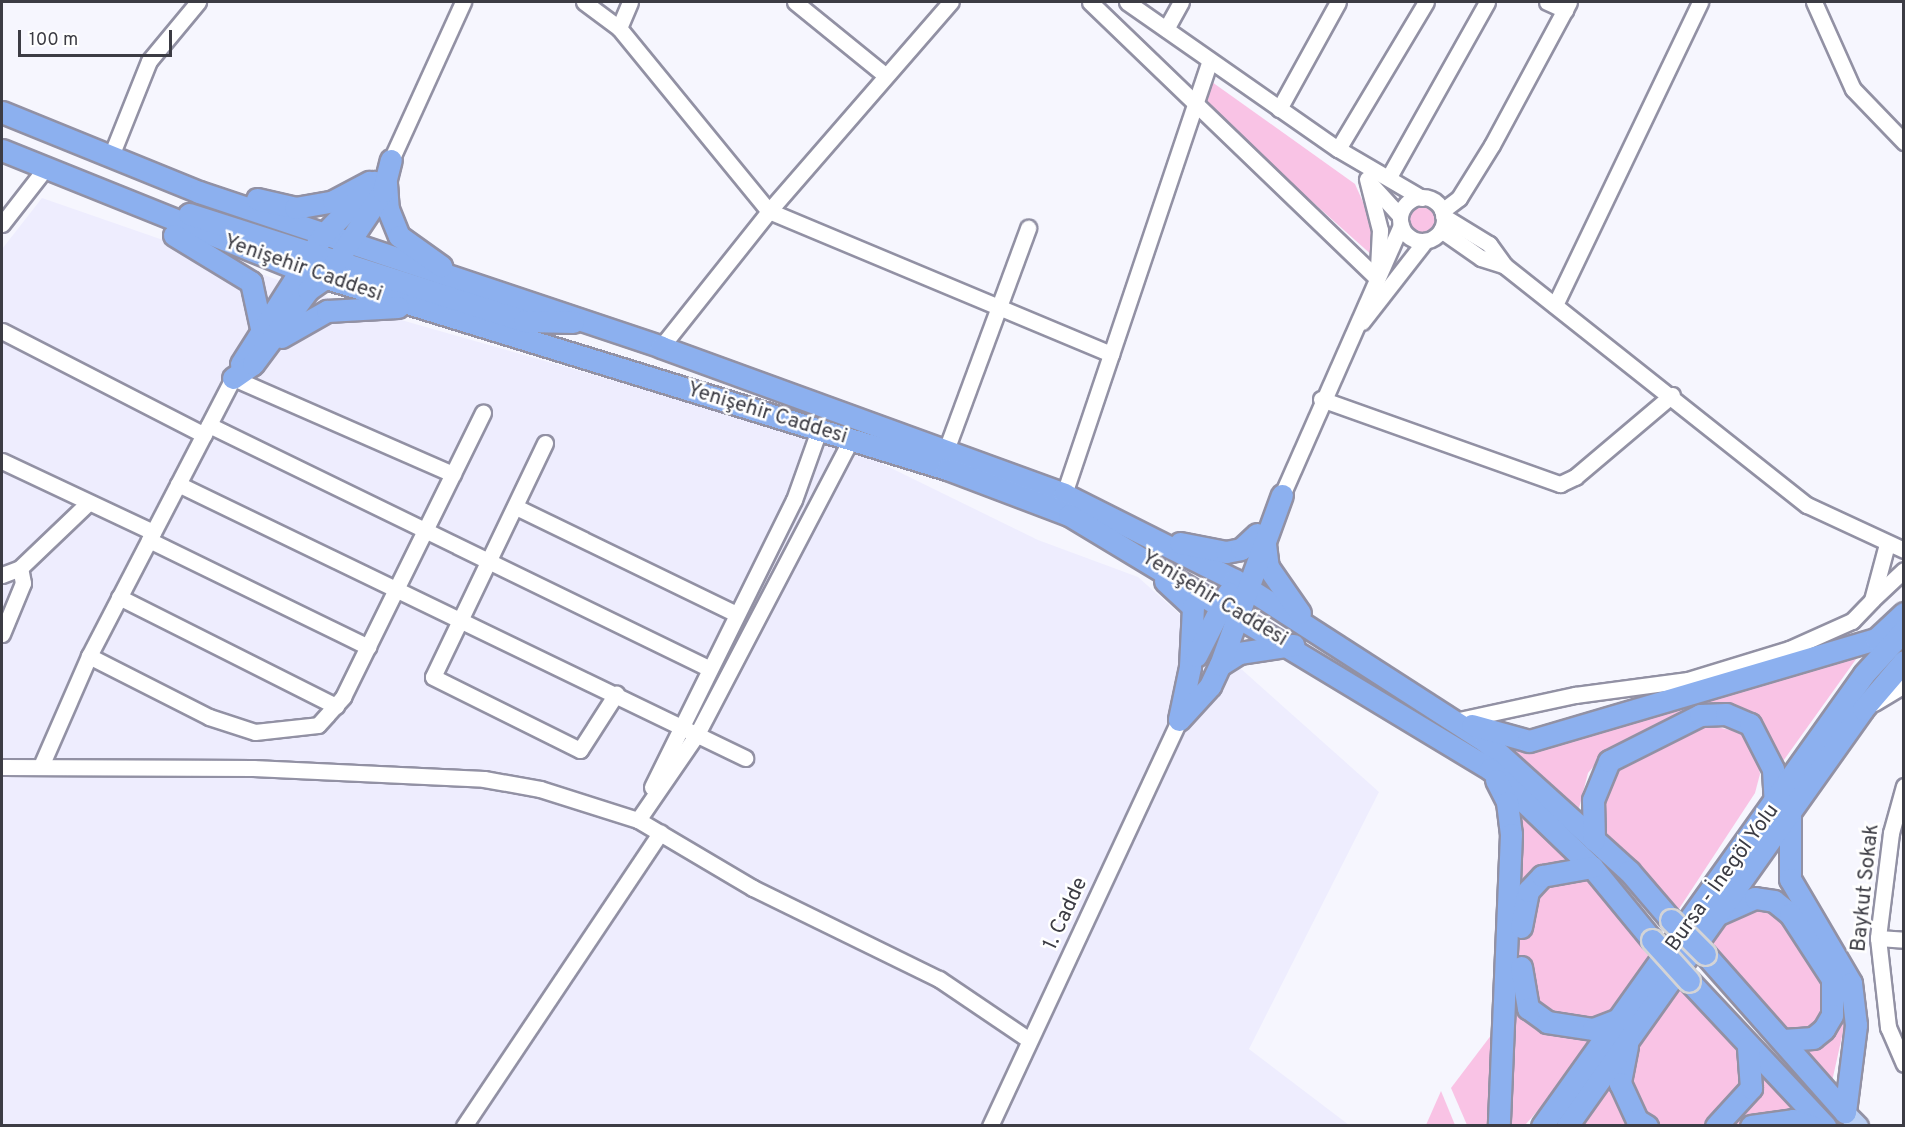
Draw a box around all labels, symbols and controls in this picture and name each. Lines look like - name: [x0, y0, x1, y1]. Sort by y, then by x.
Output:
- scale bar: [21, 18, 176, 56]
- text: 100 m: [29, 29, 78, 52]
- street label: Yenişehir Caddesi: [220, 230, 386, 308]
- street label: Yenişehir Caddesi: [684, 378, 850, 450]
- street label: Yenişehir Caddesi: [1136, 545, 1292, 653]
- street label: Bursa - İnegöl Yolu: [1661, 799, 1785, 957]
- street label: Baykut Sokak: [1847, 823, 1885, 953]
- street label: 1. Cadde: [1038, 874, 1094, 954]

